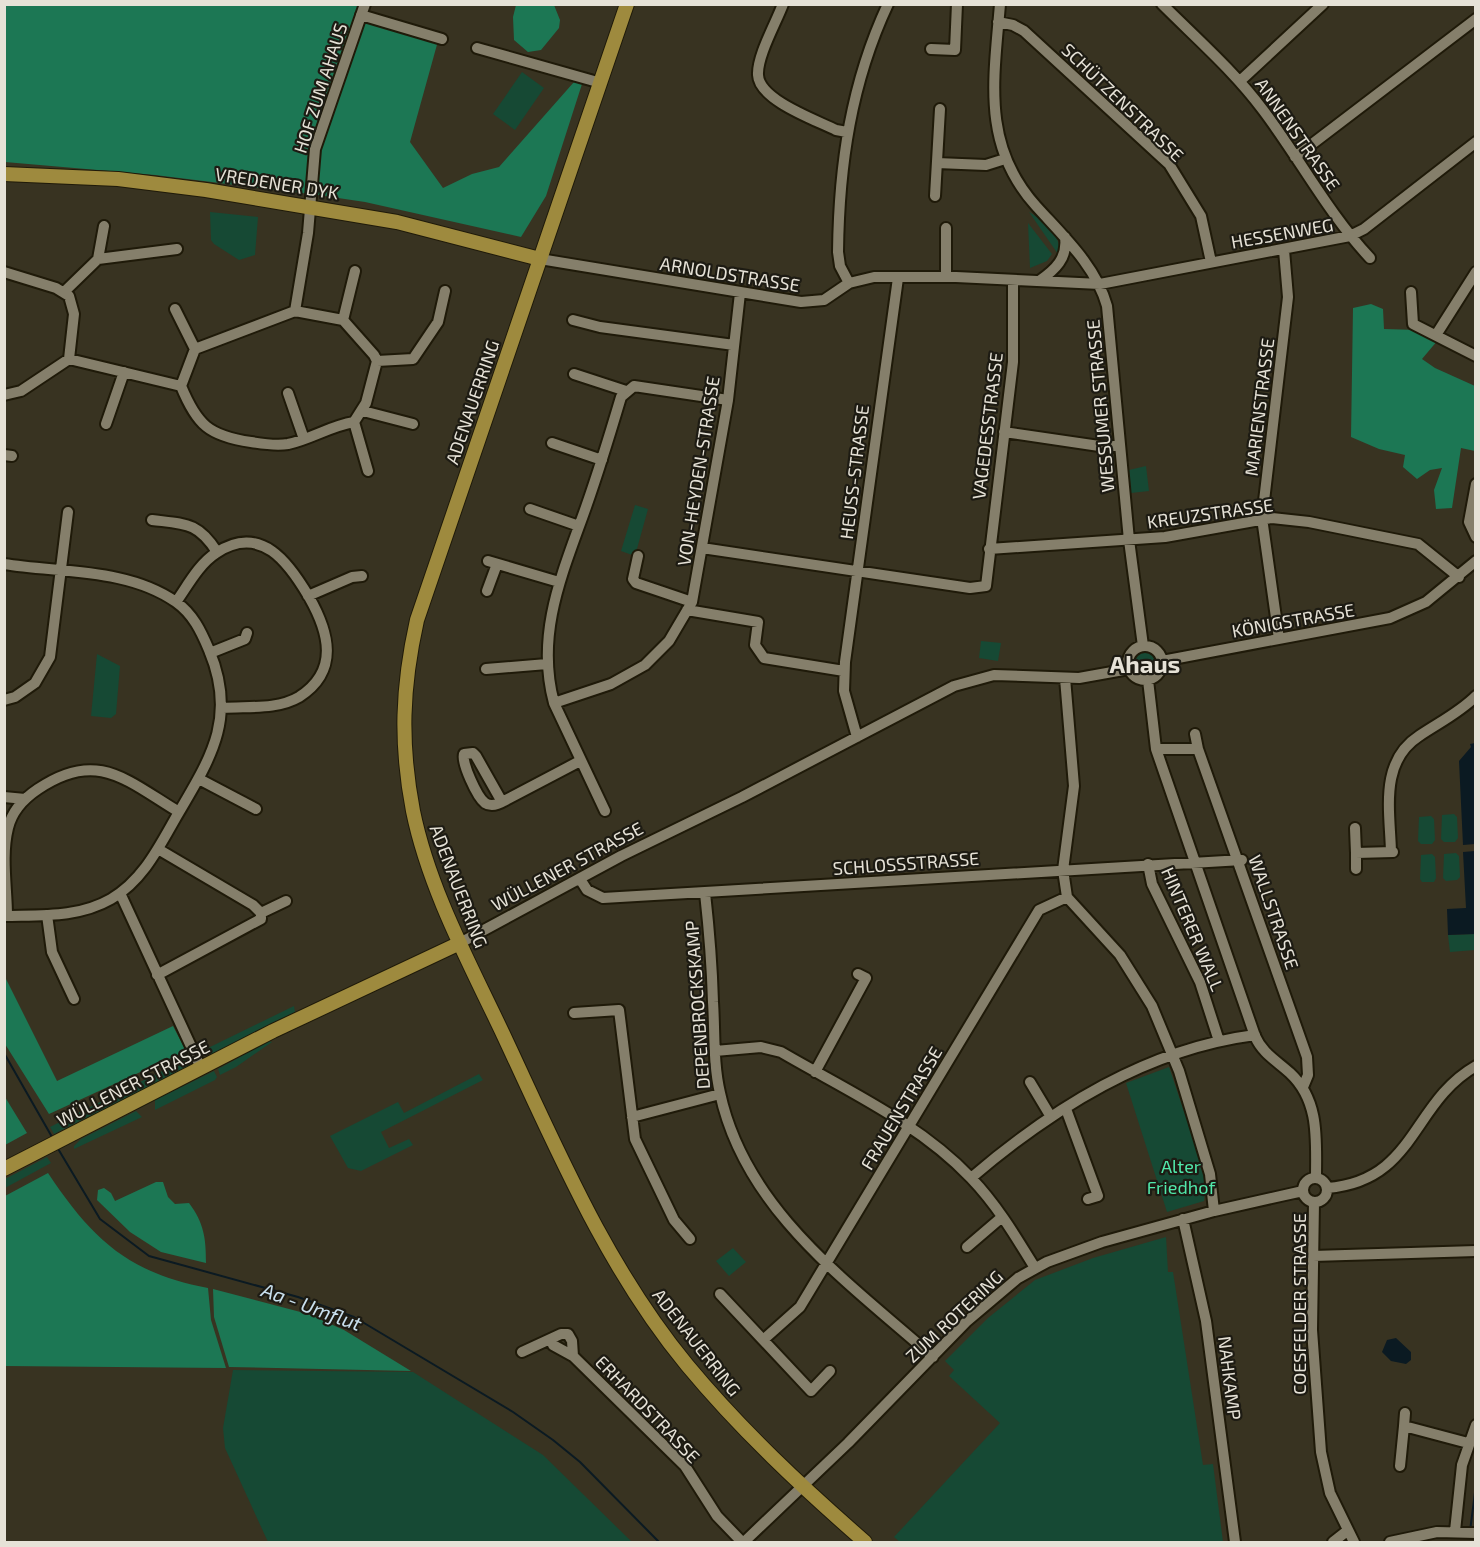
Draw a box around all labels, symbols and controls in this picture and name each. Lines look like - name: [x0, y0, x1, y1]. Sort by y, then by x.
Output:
- street label: HOF ZUM AHAUS: [289, 20, 351, 156]
- street label: SCHÜTZENSTRASSE: [1057, 38, 1189, 166]
- street label: ANNENSTRASSE: [1251, 73, 1345, 195]
- street label: VREDENER DYK: [214, 162, 341, 204]
- street label: HESSENWEG: [1229, 213, 1335, 253]
- street label: ARNOLDSTRASSE: [658, 252, 802, 296]
- street label: WESSUMER STRASSE: [1081, 319, 1119, 493]
- street label: ADENAUERRING: [440, 337, 504, 467]
- street label: MARIENSTRASSE: [1240, 337, 1278, 477]
- street label: VAGEDESSTRASSE: [967, 351, 1007, 501]
- street label: VON-HEYDEN-STRASSE: [672, 375, 724, 567]
- street label: HEUSS-STRASSE: [835, 404, 873, 540]
- street label: KREUZSTRASSE: [1146, 493, 1274, 533]
- street label: KÖNIGSTRASSE: [1230, 598, 1356, 642]
- district label: Ahaus: [1110, 649, 1180, 678]
- street label: WÜLLENER STRASSE: [487, 817, 647, 915]
- street label: ADENAUERRING: [425, 821, 493, 951]
- street label: SCHLOSSSTRASSE: [832, 847, 980, 879]
- street label: WALLSTRASSE: [1244, 852, 1304, 972]
- street label: HINTERER WALL: [1157, 864, 1229, 994]
- street label: DEPENBROCKSKAMP: [680, 920, 714, 1090]
- street label: WÜLLENER STRASSE: [53, 1035, 213, 1131]
- street label: FRAUENSTRASSE: [856, 1042, 946, 1174]
- park label: Alter Friedhof: [1147, 1155, 1216, 1198]
- street label: COESFELDER STRASSE: [1288, 1213, 1310, 1395]
- street label: ZUM ROTERING: [901, 1265, 1007, 1367]
- water label: Aa - Umflut: [258, 1276, 366, 1335]
- street label: ADENAUERRING: [648, 1284, 746, 1400]
- street label: NAHKAMP: [1214, 1335, 1246, 1421]
- street label: ERHARDSTRASSE: [591, 1351, 705, 1467]

